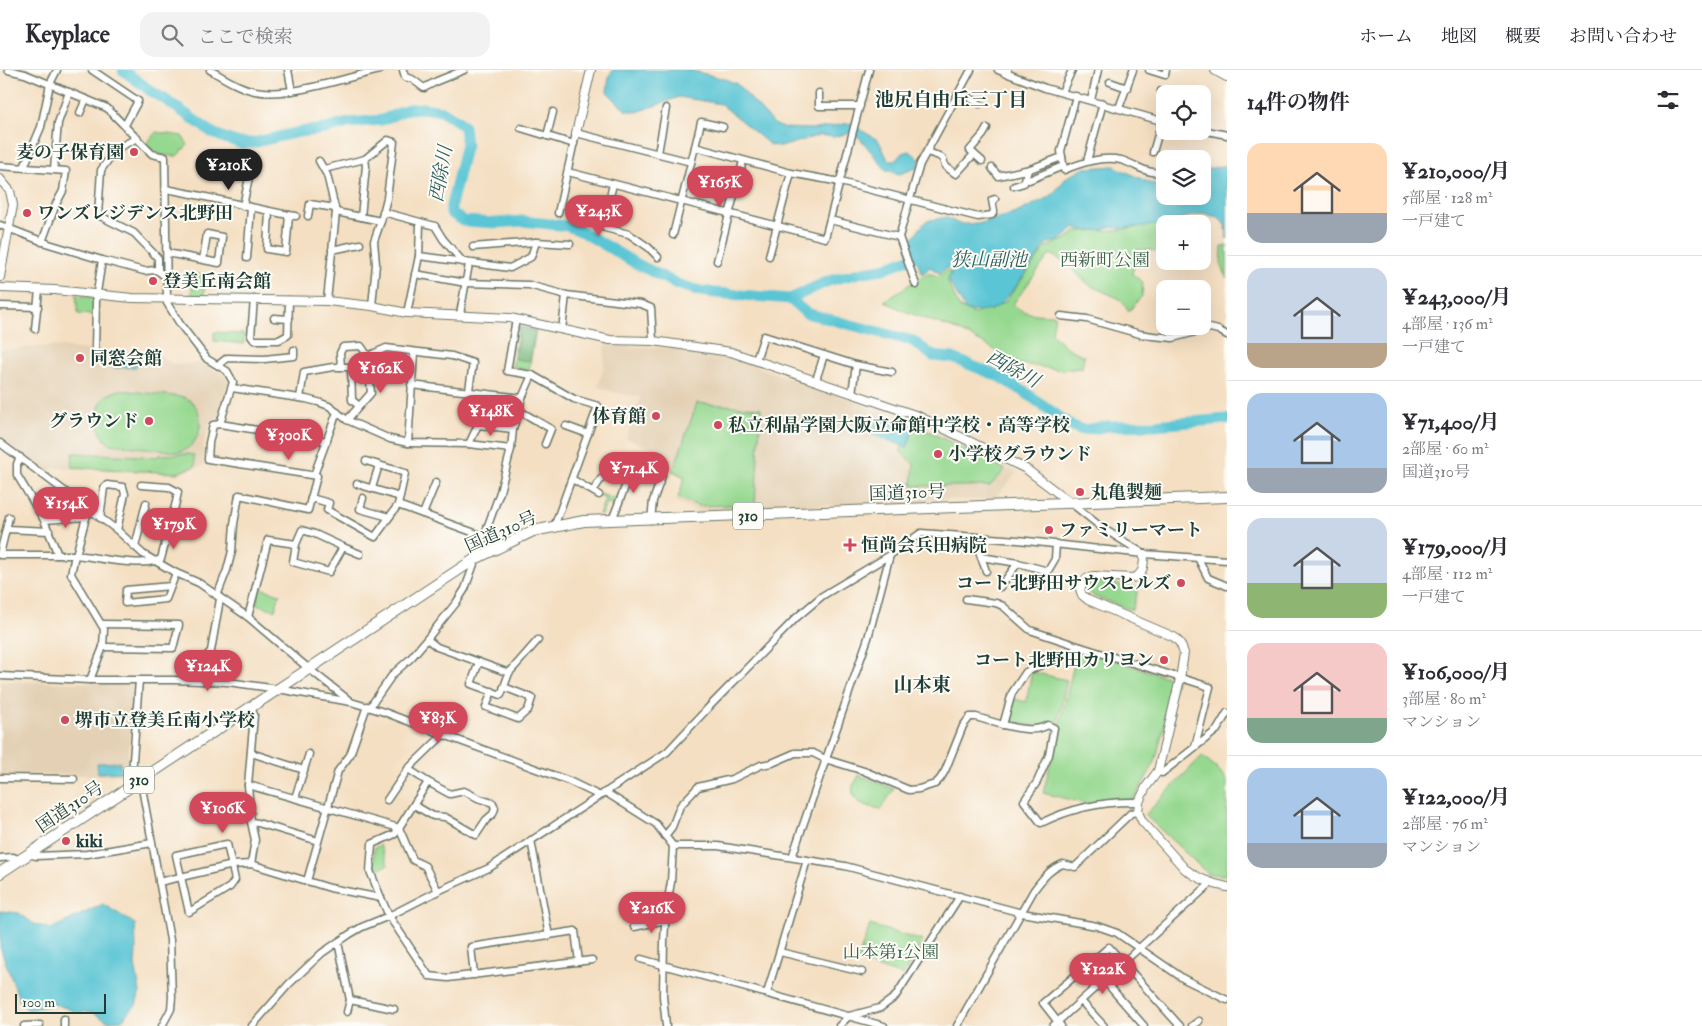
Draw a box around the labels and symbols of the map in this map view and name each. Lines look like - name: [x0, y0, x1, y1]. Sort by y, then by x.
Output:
- district label: 池尻自由丘三丁目: [875, 88, 1027, 112]
- place label: 麦の子保育園: [16, 141, 124, 164]
- water label: 西除川: [424, 142, 458, 204]
- marker: 麦の子保育園: [128, 146, 140, 158]
- pin: ¥210K: [194, 148, 264, 191]
- pin: ¥165K: [685, 166, 755, 208]
- pin: ¥243K: [564, 194, 634, 237]
- place label: ワンズレジデンス北野田: [37, 202, 233, 225]
- marker: ワンズレジデンス北野田: [21, 207, 33, 219]
- water label: 狭山副池: [951, 248, 1029, 272]
- park label: 西新町公園: [1060, 249, 1150, 272]
- place label: 登美丘南会館: [163, 270, 271, 293]
- marker: 登美丘南会館: [147, 275, 159, 287]
- water label: 西除川: [982, 345, 1045, 394]
- place label: 同窓会館: [90, 347, 162, 370]
- marker: 同窓会館: [74, 352, 86, 364]
- pin: ¥162K: [346, 352, 416, 394]
- pin: ¥148K: [456, 394, 526, 437]
- place label: 体育館: [592, 405, 646, 428]
- place label: グラウンド: [49, 410, 139, 433]
- marker: 体育館: [650, 410, 662, 422]
- place label: 私立利晶学園大阪立命館中学校・高等学校: [728, 414, 1070, 437]
- marker: グラウンド: [143, 415, 155, 427]
- pin: ¥300K: [254, 418, 324, 461]
- marker: 私立利晶学園大阪立命館中学校・高等学校: [712, 419, 724, 431]
- place label: 小学校グラウンド: [948, 443, 1092, 466]
- marker: 小学校グラウンド: [932, 448, 944, 460]
- pin: ¥71.4K: [593, 452, 675, 494]
- street label: 国道310号: [868, 480, 946, 506]
- place label: 丸亀製麺: [1090, 481, 1162, 504]
- pin: ¥154K: [31, 486, 101, 529]
- marker: 丸亀製麺: [1074, 486, 1086, 498]
- road number: 310: [733, 502, 763, 530]
- street label: 国道310号: [461, 506, 541, 558]
- pin: ¥179K: [139, 508, 209, 550]
- place label: ファミリーマート: [1059, 519, 1203, 542]
- marker: ファミリーマート: [1043, 524, 1055, 536]
- place label: 恒尚会兵田病院: [861, 534, 987, 557]
- marker: 恒尚会兵田病院: [843, 538, 857, 552]
- place label: コート北野田サウスヒルズ: [956, 572, 1171, 595]
- marker: コート北野田サウスヒルズ: [1175, 577, 1187, 589]
- place label: コート北野田カリヨン: [974, 649, 1154, 672]
- pin: ¥124K: [173, 650, 243, 692]
- marker: コート北野田カリヨン: [1158, 654, 1170, 666]
- district label: 山本東: [893, 673, 951, 697]
- pin: ¥83K: [408, 702, 468, 744]
- place label: 堺市立登美丘南小学校: [75, 709, 255, 732]
- marker: 堺市立登美丘南小学校: [59, 714, 71, 726]
- road number: 310: [124, 766, 154, 794]
- street label: 国道310号: [32, 776, 108, 838]
- pin: ¥106K: [188, 792, 258, 834]
- place label: kiki: [75, 830, 103, 853]
- marker: kiki: [60, 835, 72, 847]
- pin: ¥216K: [617, 892, 687, 934]
- park label: 山本第1公園: [843, 941, 939, 964]
- pin: ¥122K: [1068, 952, 1138, 995]
- scale bar: [15, 991, 106, 1014]

